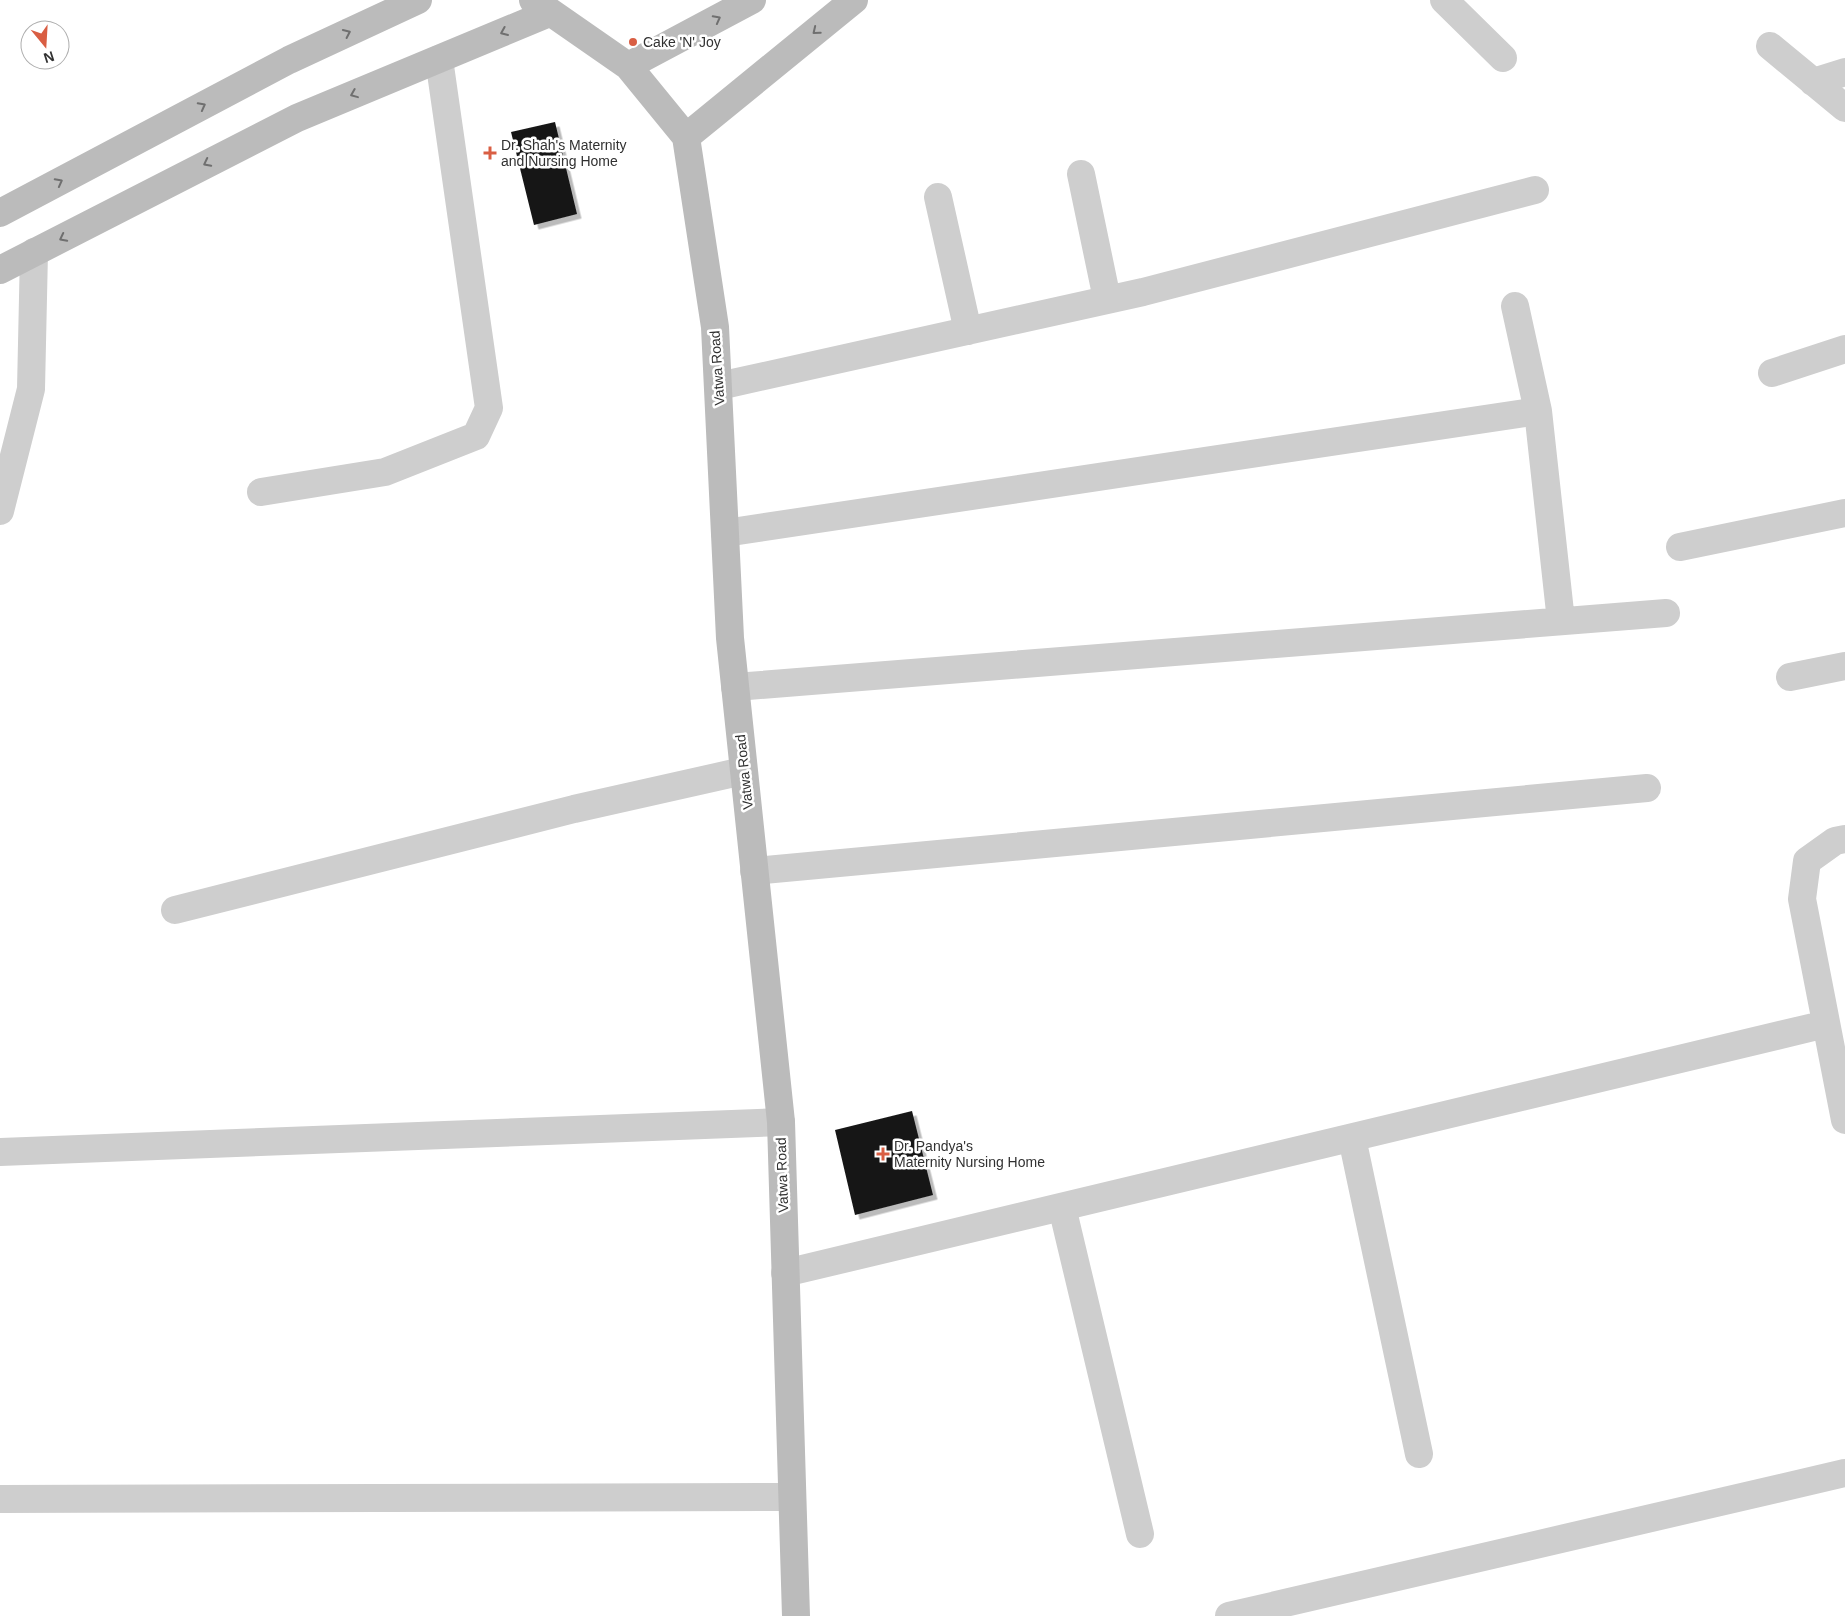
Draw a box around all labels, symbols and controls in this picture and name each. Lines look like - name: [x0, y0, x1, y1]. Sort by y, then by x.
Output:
- one-way arrow: [712, 15, 721, 25]
- north arrow: [20, 20, 70, 70]
- one-way arrow: [500, 25, 509, 36]
- one-way arrow: [813, 25, 822, 33]
- one-way arrow: [342, 29, 351, 39]
- place label: Cake 'N' Joy: [643, 34, 721, 50]
- marker: Cake 'N' Joy: [627, 36, 639, 48]
- text: N: [42, 48, 56, 67]
- one-way arrow: [350, 87, 359, 98]
- one-way arrow: [197, 102, 206, 112]
- place label: Dr. Shah's Maternity and Nursing Home: [501, 137, 627, 169]
- marker: Dr. Shah's Maternity and Nursing Home: [483, 146, 497, 160]
- one-way arrow: [204, 157, 213, 167]
- one-way arrow: [53, 178, 62, 188]
- one-way arrow: [59, 232, 68, 242]
- street label: Vatwa Road: [706, 330, 728, 406]
- street label: Vatwa Road: [732, 734, 756, 810]
- street label: Vatwa Road: [773, 1137, 791, 1213]
- place label: Dr. Pandya's Maternity Nursing Home: [894, 1138, 1045, 1170]
- marker: Dr. Pandya's Maternity Nursing Home: [876, 1147, 890, 1161]

